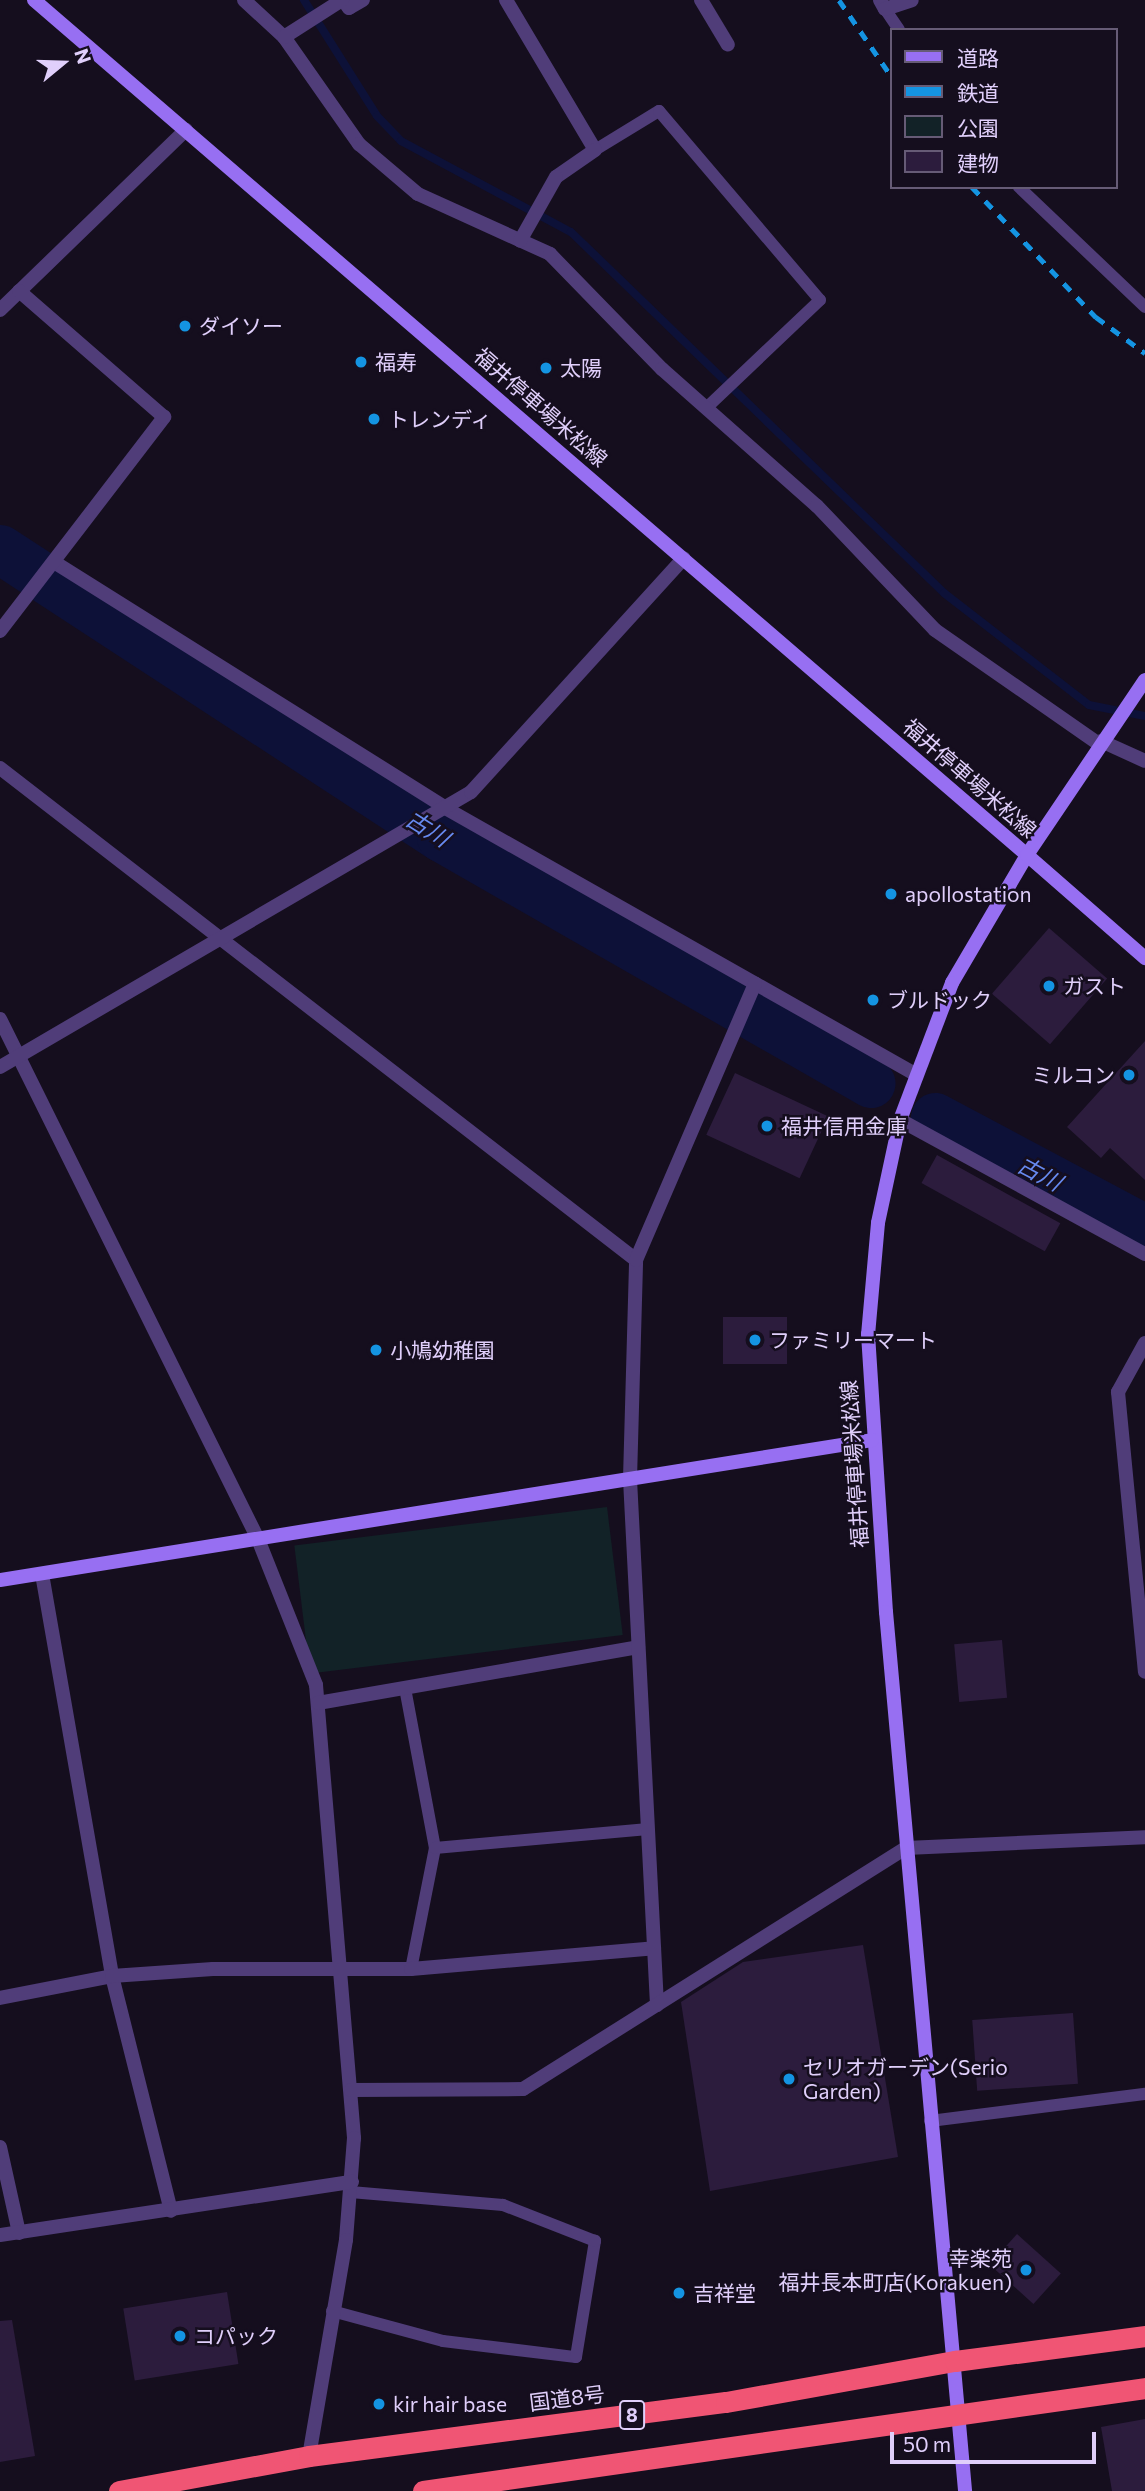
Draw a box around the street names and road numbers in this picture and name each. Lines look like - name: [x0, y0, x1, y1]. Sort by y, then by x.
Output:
- street label: 福井停車場米松線: [469, 342, 613, 472]
- street label: 福井停車場米松線: [898, 713, 1042, 843]
- street label: 福井停車場米松線: [836, 1379, 872, 1549]
- street label: 国道8号: [528, 2381, 606, 2415]
- road number: 8: [618, 2400, 646, 2430]

